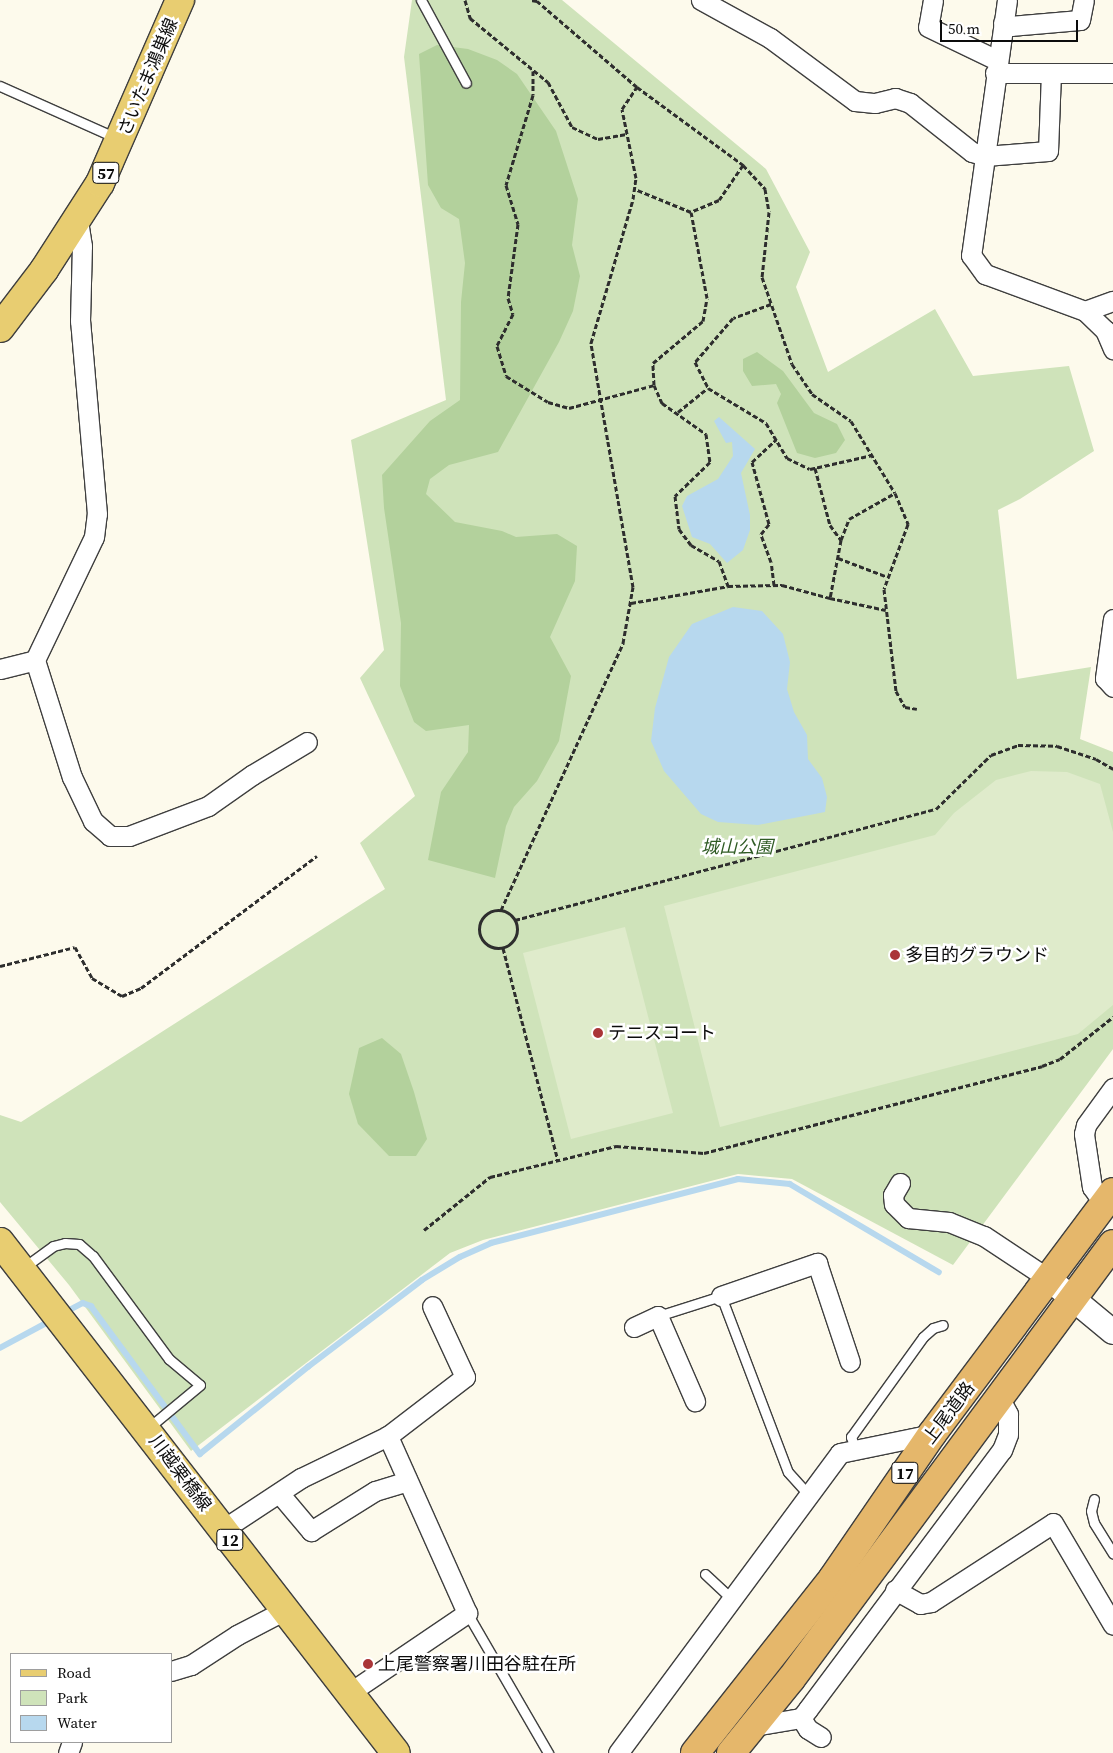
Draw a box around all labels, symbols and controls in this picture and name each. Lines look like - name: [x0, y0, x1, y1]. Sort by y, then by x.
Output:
- scale bar: [943, 10, 1080, 42]
- street label: さいたま鴻巣線: [113, 15, 183, 139]
- text: 50 m: [948, 18, 980, 39]
- road number: 57: [92, 160, 120, 187]
- park label: 城山公園: [701, 836, 773, 858]
- place label: 多目的グラウンド: [905, 944, 1049, 966]
- marker: 多目的グラウンド: [889, 949, 901, 961]
- place label: テニスコート: [608, 1022, 716, 1044]
- marker: テニスコート: [592, 1027, 604, 1039]
- street label: 上尾道路: [919, 1378, 979, 1448]
- street label: 川越栗橋線: [144, 1431, 216, 1515]
- road number: 17: [891, 1460, 919, 1486]
- road number: 12: [216, 1526, 244, 1554]
- legend: [10, 1653, 172, 1743]
- place label: 上尾警察署川田谷駐在所: [378, 1653, 576, 1675]
- marker: 上尾警察署川田谷駐在所: [362, 1658, 374, 1670]
- text: Road: [57, 1662, 91, 1683]
- text: Park: [57, 1687, 88, 1708]
- text: Water: [57, 1712, 97, 1733]

